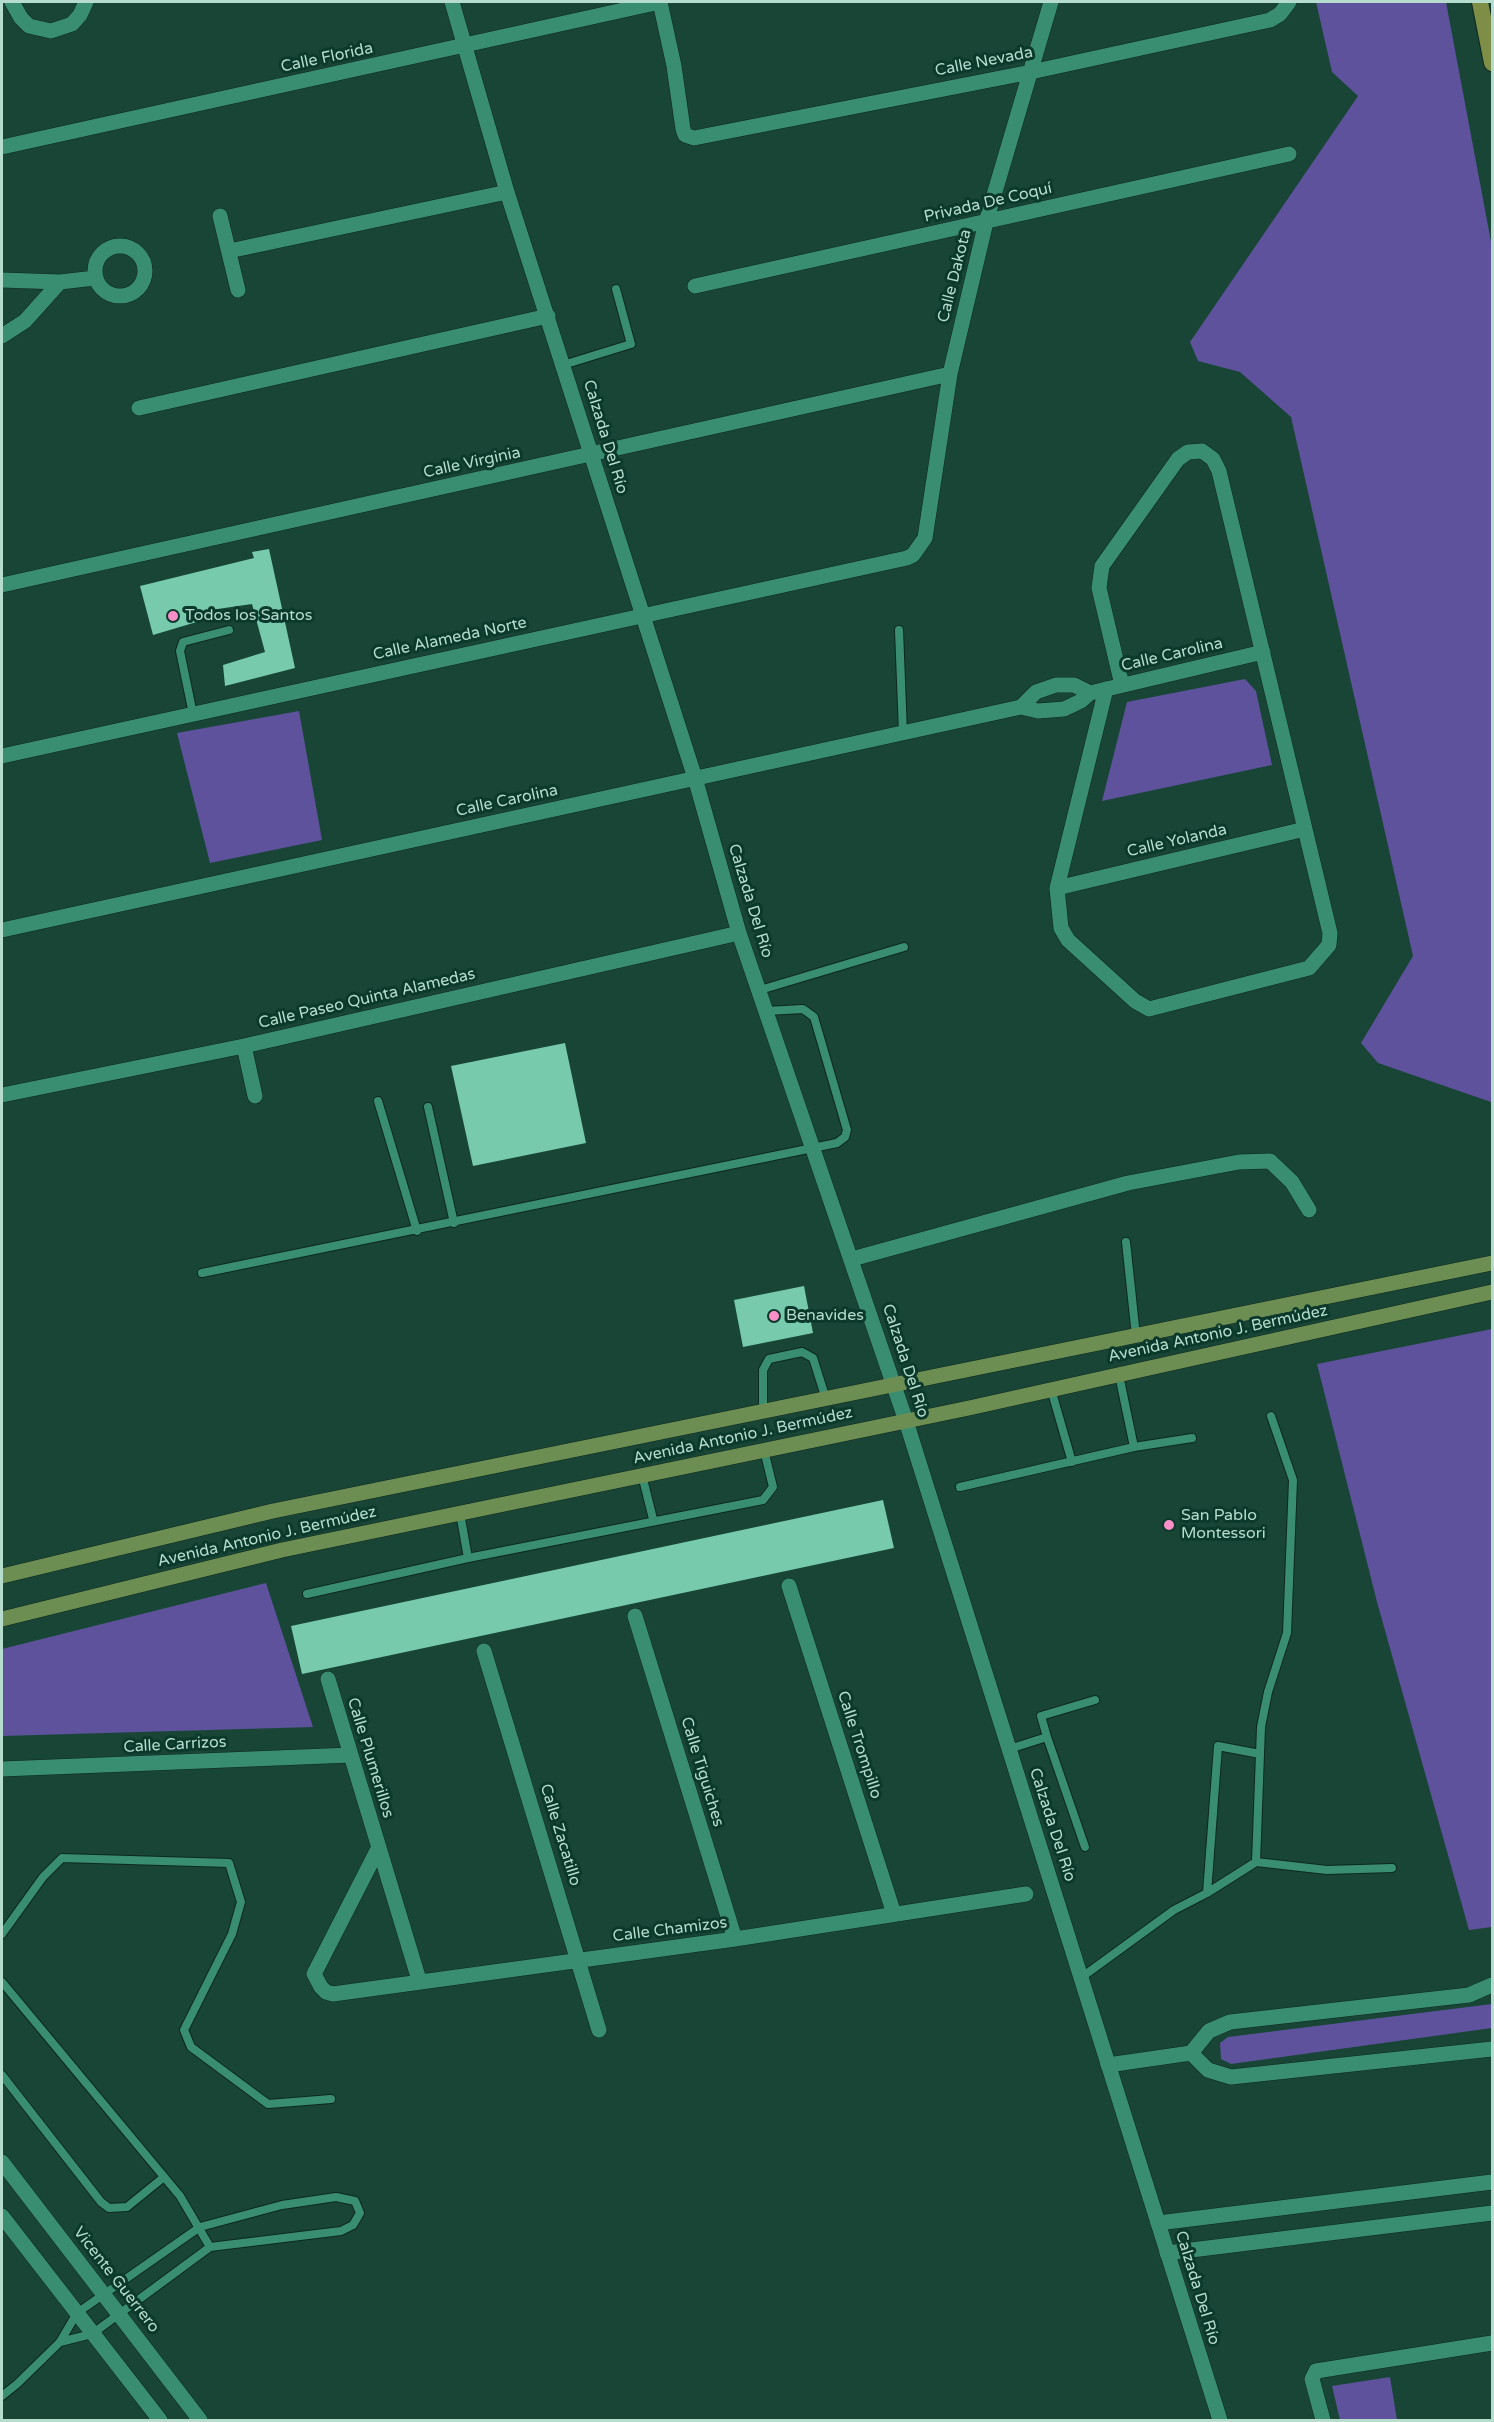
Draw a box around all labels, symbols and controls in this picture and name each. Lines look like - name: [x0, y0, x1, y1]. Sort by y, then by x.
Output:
- street label: Calle Florida: [279, 39, 375, 77]
- street label: Calle Nevada: [933, 43, 1035, 81]
- street label: Privada De Coquí: [922, 179, 1054, 227]
- street label: Calle Dakota: [934, 227, 976, 325]
- street label: Calzada Del Río: [579, 378, 631, 496]
- street label: Calle Virginia: [422, 443, 522, 483]
- place label: Todos los Santos: [185, 606, 312, 626]
- marker: Todos los Santos: [166, 609, 180, 623]
- street label: Calle Alameda Norte: [371, 613, 529, 665]
- street label: Calle Carolina: [1119, 634, 1225, 676]
- street label: Calle Carolina: [454, 781, 560, 821]
- street label: Calle Yolanda: [1125, 820, 1229, 862]
- street label: Calzada Del Río: [724, 842, 776, 960]
- street label: Calle Paseo Quinta Alamedas: [257, 965, 477, 1033]
- street label: Avenida Antonio J. Bermúdez: [1106, 1301, 1330, 1367]
- street label: Calzada Del Río: [878, 1302, 932, 1420]
- place label: Benavides: [786, 1306, 864, 1326]
- marker: Benavides: [767, 1309, 781, 1323]
- street label: Avenida Antonio J. Bermúdez: [631, 1403, 855, 1469]
- street label: Avenida Antonio J. Bermúdez: [156, 1502, 378, 1572]
- place label: San Pablo Montessori: [1181, 1506, 1266, 1544]
- marker: San Pablo Montessori: [1162, 1518, 1176, 1532]
- street label: Calle Trompillo: [833, 1689, 885, 1801]
- street label: Calle Plumerillos: [343, 1695, 397, 1821]
- street label: Calle Tiguiches: [676, 1715, 728, 1829]
- street label: Calle Carrizos: [123, 1733, 227, 1757]
- street label: Calzada Del Río: [1025, 1766, 1079, 1884]
- street label: Calle Zacatillo: [535, 1782, 585, 1888]
- street label: Calle Chamizos: [612, 1913, 728, 1947]
- street label: Vicente Guerrero: [69, 2223, 163, 2337]
- street label: Calzada Del Río: [1171, 2229, 1223, 2347]

